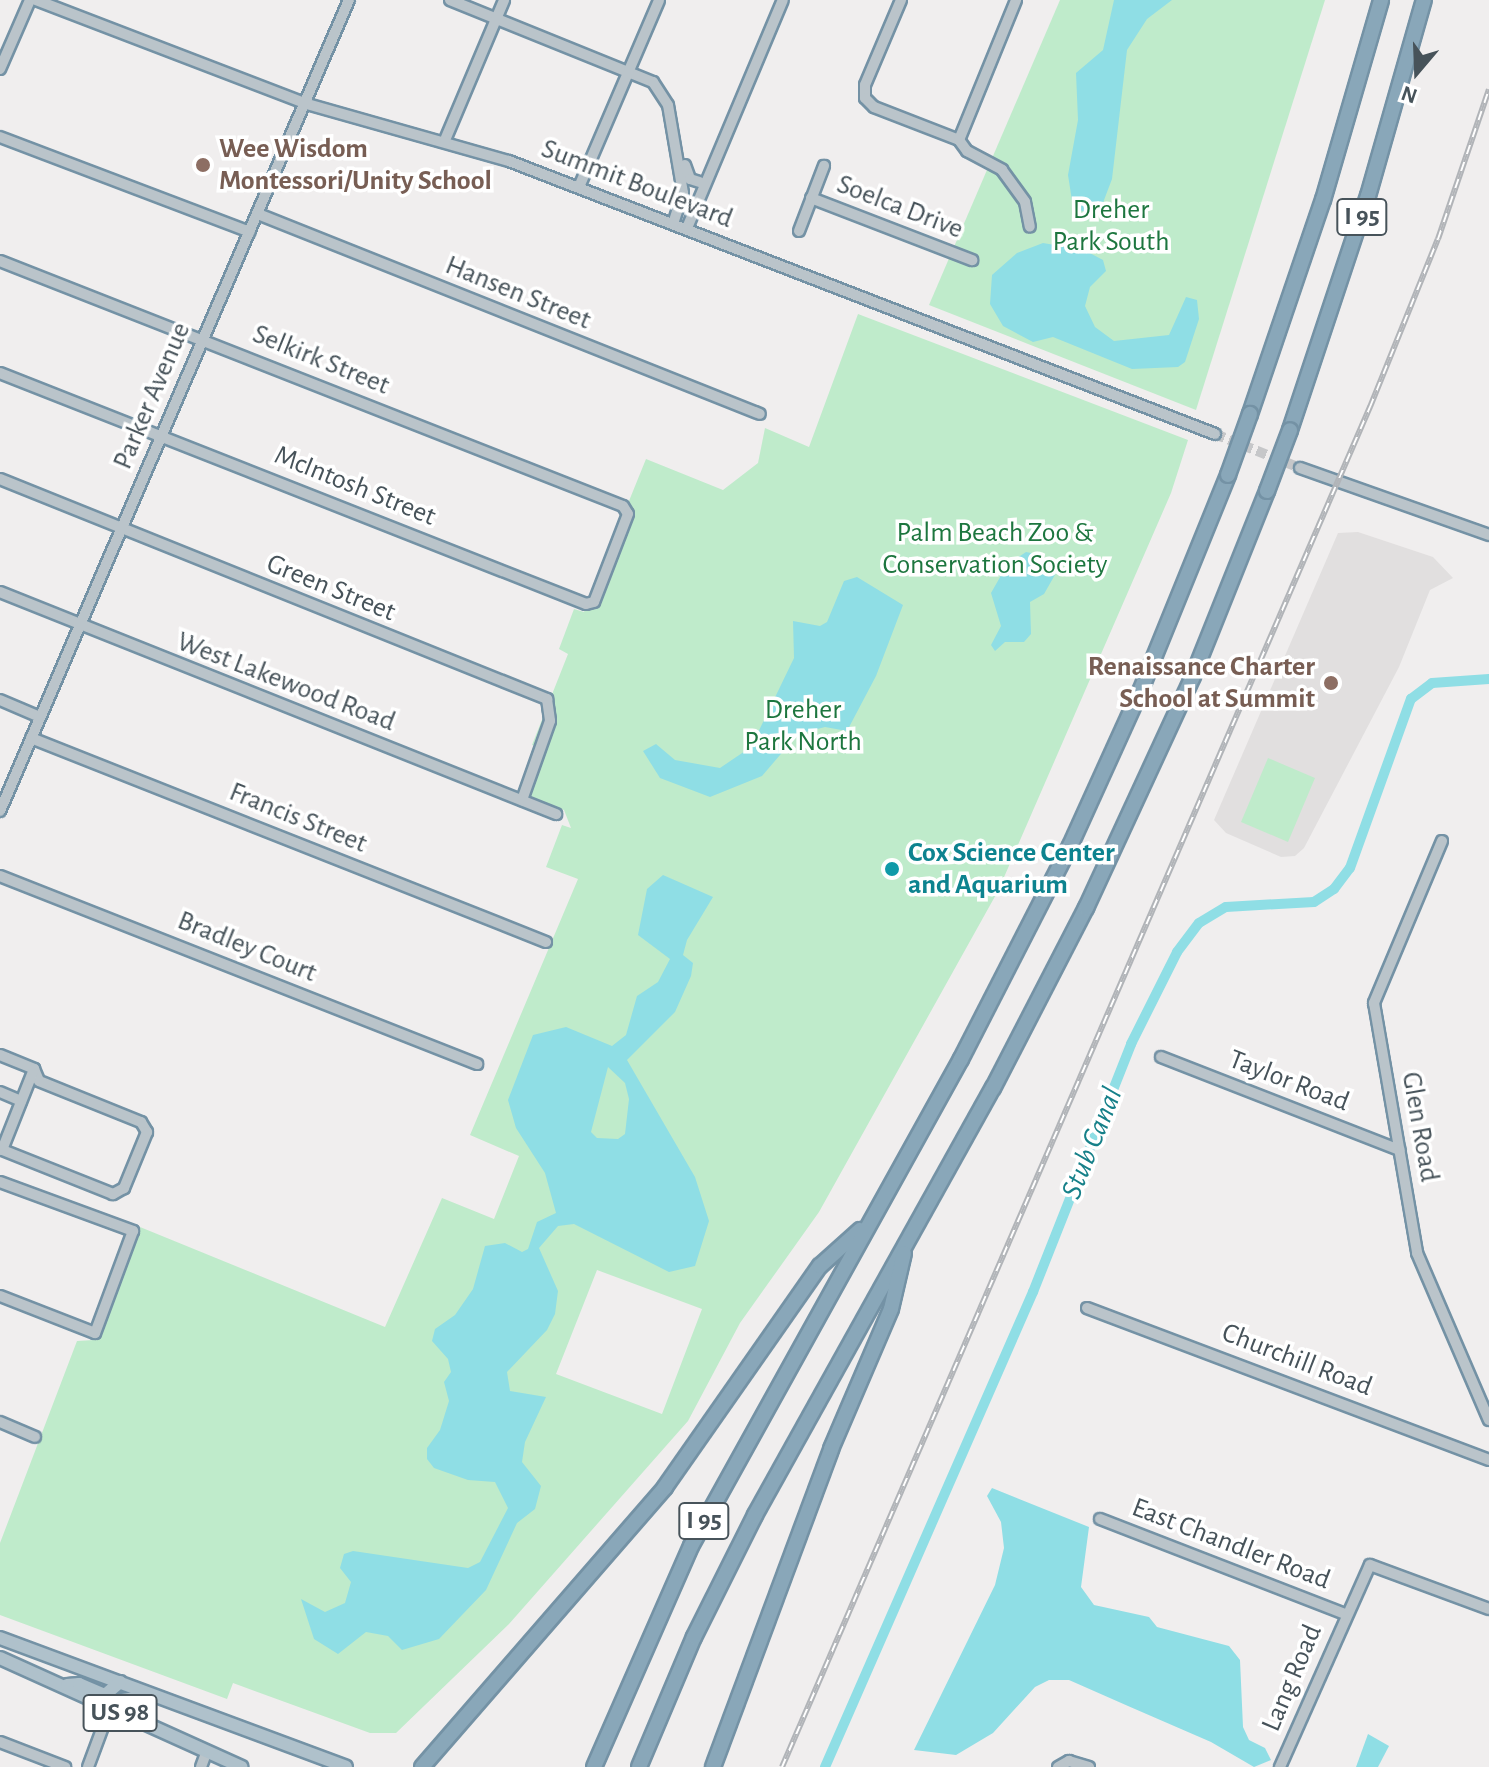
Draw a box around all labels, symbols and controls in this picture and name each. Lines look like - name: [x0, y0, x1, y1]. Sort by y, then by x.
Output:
- north arrow: [1377, 32, 1457, 112]
- text: N: [1398, 82, 1420, 108]
- place label: Wee Wisdom Montessori/Unity School: [219, 132, 492, 198]
- street label: Summit Boulevard: [537, 132, 737, 236]
- marker: Wee Wisdom Montessori/Unity School: [194, 156, 212, 174]
- street label: Soelca Drive: [832, 168, 968, 246]
- park label: Dreher Park South: [1052, 193, 1170, 259]
- road number: I 95: [1336, 195, 1388, 239]
- street label: Hansen Street: [440, 249, 596, 337]
- street label: Selkirk Street: [248, 317, 394, 403]
- street label: Parker Avenue: [106, 318, 198, 474]
- street label: McIntosh Street: [269, 438, 441, 534]
- park label: Palm Beach Zoo & Conservation Society: [883, 516, 1107, 582]
- street label: Green Street: [262, 547, 400, 629]
- street label: West Lakewood Road: [172, 625, 400, 739]
- place label: Renaissance Charter School at Summit: [1088, 650, 1315, 716]
- marker: Renaissance Charter School at Summit: [1322, 674, 1340, 692]
- park label: Dreher Park North: [744, 693, 862, 759]
- street label: Francis Street: [224, 775, 372, 861]
- place label: Cox Science Center and Aquarium: [908, 836, 1115, 902]
- marker: Cox Science Center and Aquarium: [883, 860, 901, 878]
- street label: Bradley Court: [173, 904, 321, 990]
- street label: Taylor Road: [1224, 1043, 1354, 1119]
- street label: Glen Road: [1394, 1069, 1446, 1185]
- water label: Stub Canal: [1053, 1082, 1131, 1204]
- street label: Churchill Road: [1217, 1316, 1377, 1404]
- street label: East Chandler Road: [1127, 1491, 1335, 1597]
- road number: I 95: [678, 1499, 730, 1543]
- street label: Lang Road: [1255, 1620, 1329, 1736]
- road number: US 98: [82, 1691, 158, 1735]

